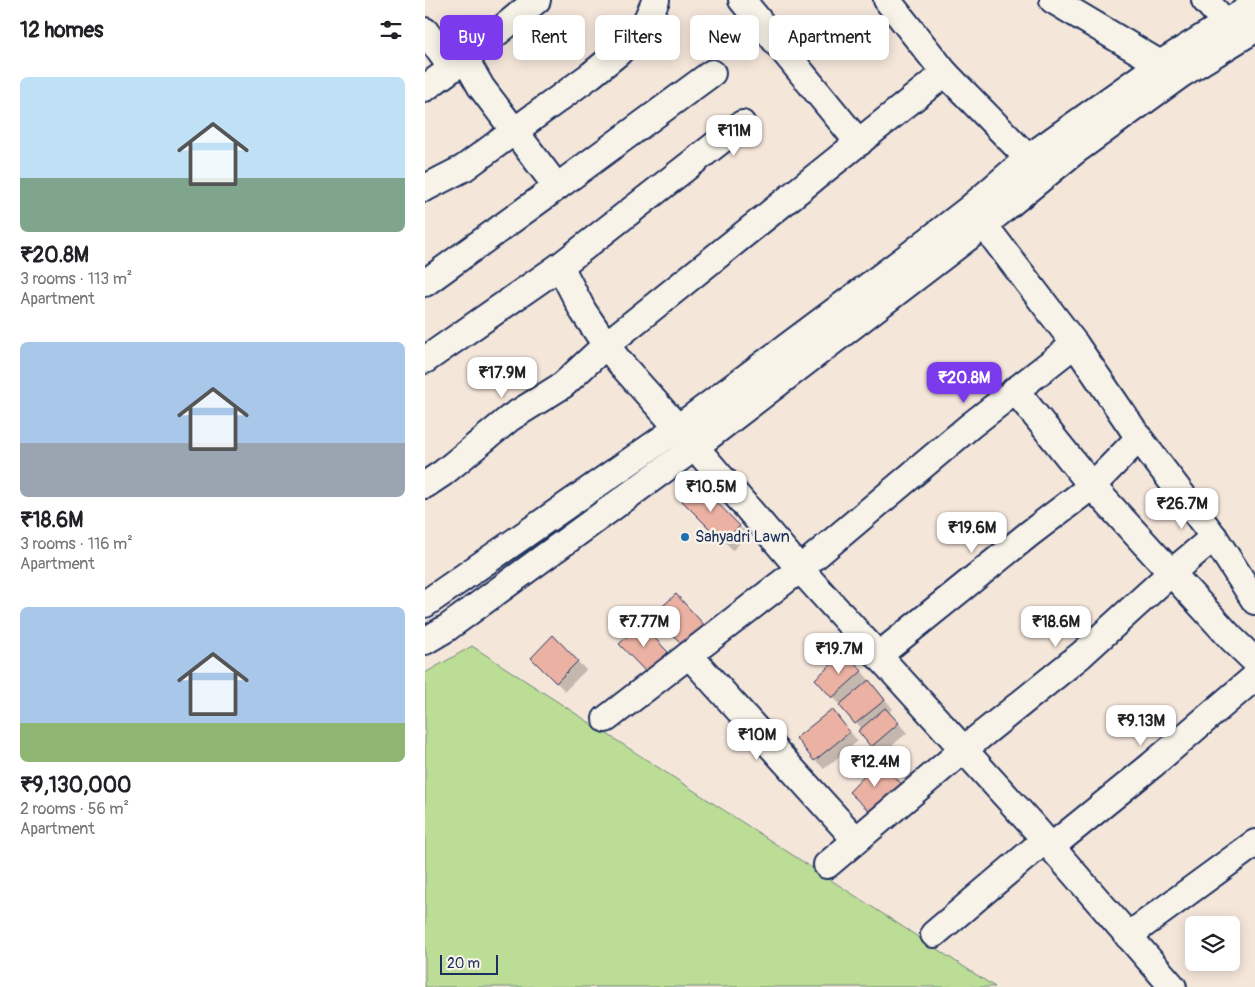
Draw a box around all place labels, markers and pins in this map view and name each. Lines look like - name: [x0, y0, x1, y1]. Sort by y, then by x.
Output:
- pin: ₹11M: [704, 114, 764, 157]
- pin: ₹17.9M: [461, 356, 543, 399]
- pin: ₹20.8M: [923, 362, 1005, 404]
- pin: ₹10.5M: [670, 470, 752, 513]
- pin: ₹26.7M: [1141, 488, 1223, 530]
- pin: ₹19.6M: [931, 512, 1013, 554]
- place label: Sahyadri Lawn: [695, 527, 790, 547]
- marker: Sahyadri Lawn: [679, 531, 691, 543]
- pin: ₹7.77M: [603, 606, 685, 648]
- pin: ₹18.6M: [1015, 606, 1097, 648]
- pin: ₹19.7M: [798, 632, 880, 675]
- pin: ₹9.13M: [1100, 704, 1182, 747]
- pin: ₹10M: [727, 718, 787, 761]
- pin: ₹12.4M: [834, 746, 916, 788]

